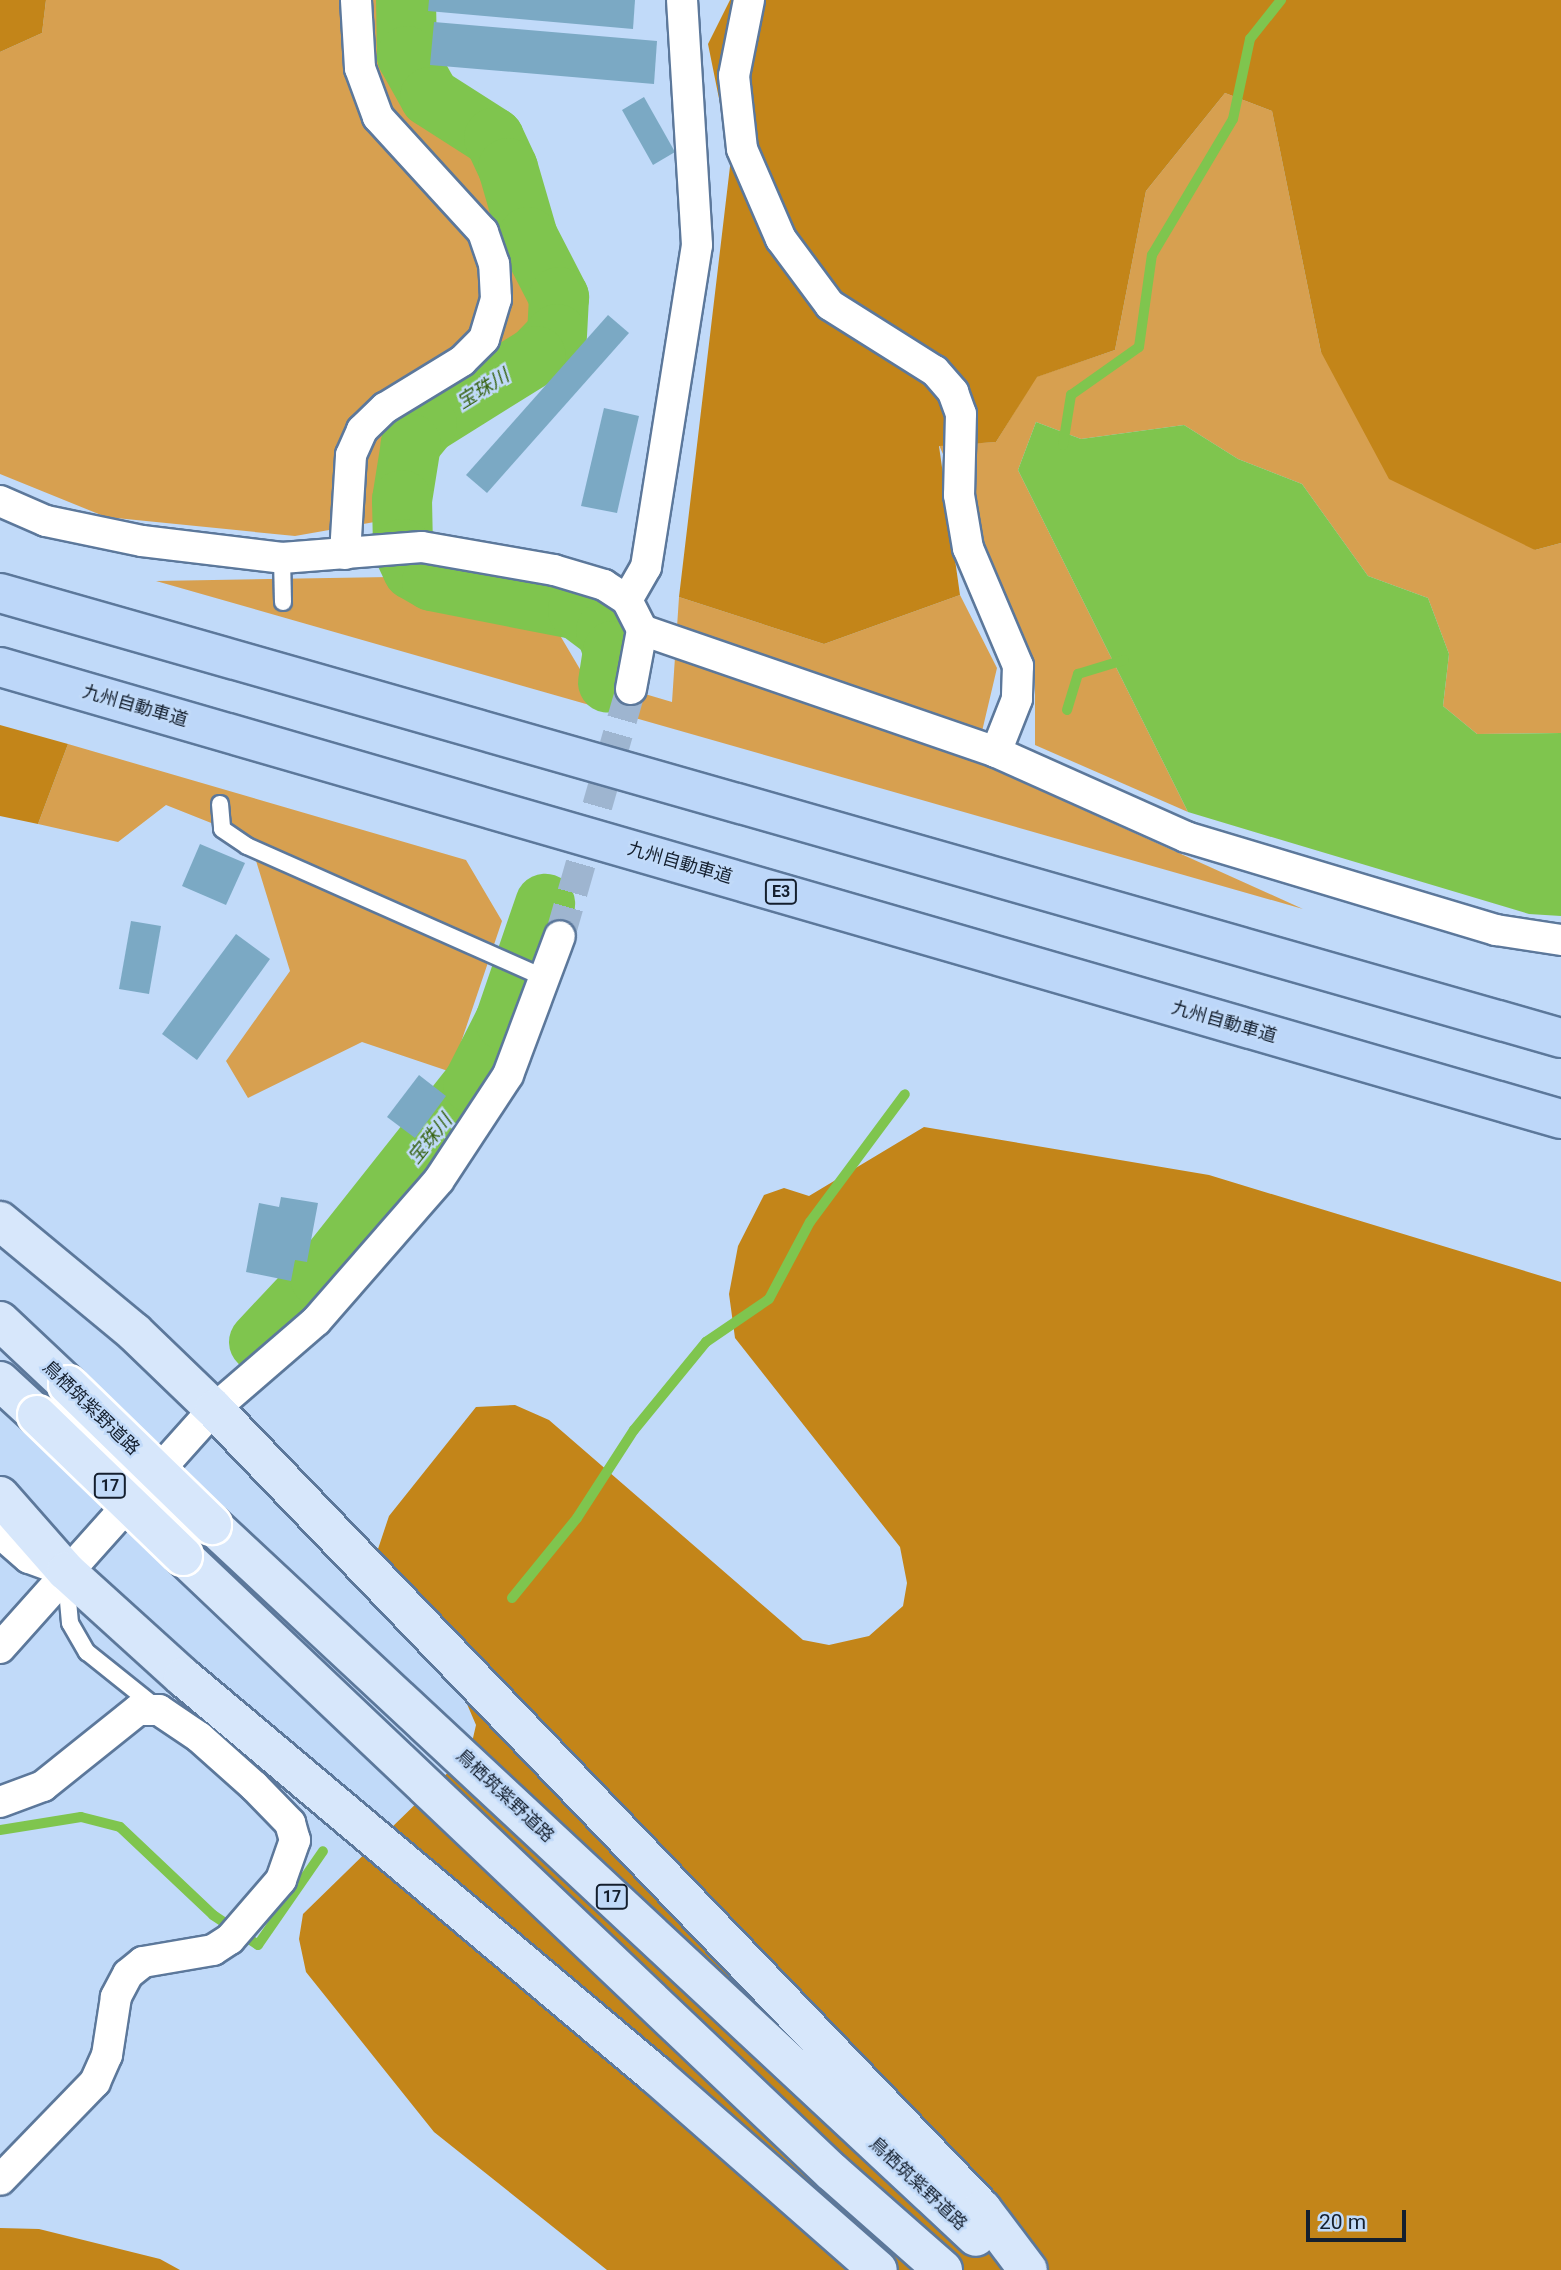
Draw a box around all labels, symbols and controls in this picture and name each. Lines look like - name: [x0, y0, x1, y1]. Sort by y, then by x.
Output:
- water label: 宝珠川: [453, 364, 513, 414]
- street label: 九州自動車道: [80, 681, 190, 731]
- street label: 九州自動車道: [625, 838, 735, 888]
- road number: E3: [764, 880, 798, 904]
- street label: 九州自動車道: [1169, 997, 1279, 1047]
- water label: 宝珠川: [403, 1110, 457, 1168]
- street label: 鳥栖筑紫野道路: [38, 1356, 144, 1460]
- road number: 17: [92, 1474, 128, 1498]
- street label: 鳥栖筑紫野道路: [452, 1745, 558, 1847]
- road number: 17: [594, 1884, 630, 1910]
- street label: 鳥栖筑紫野道路: [865, 2133, 971, 2235]
- scale bar: [1309, 2196, 1409, 2240]
- text: 20 m: [1319, 2210, 1366, 2234]

